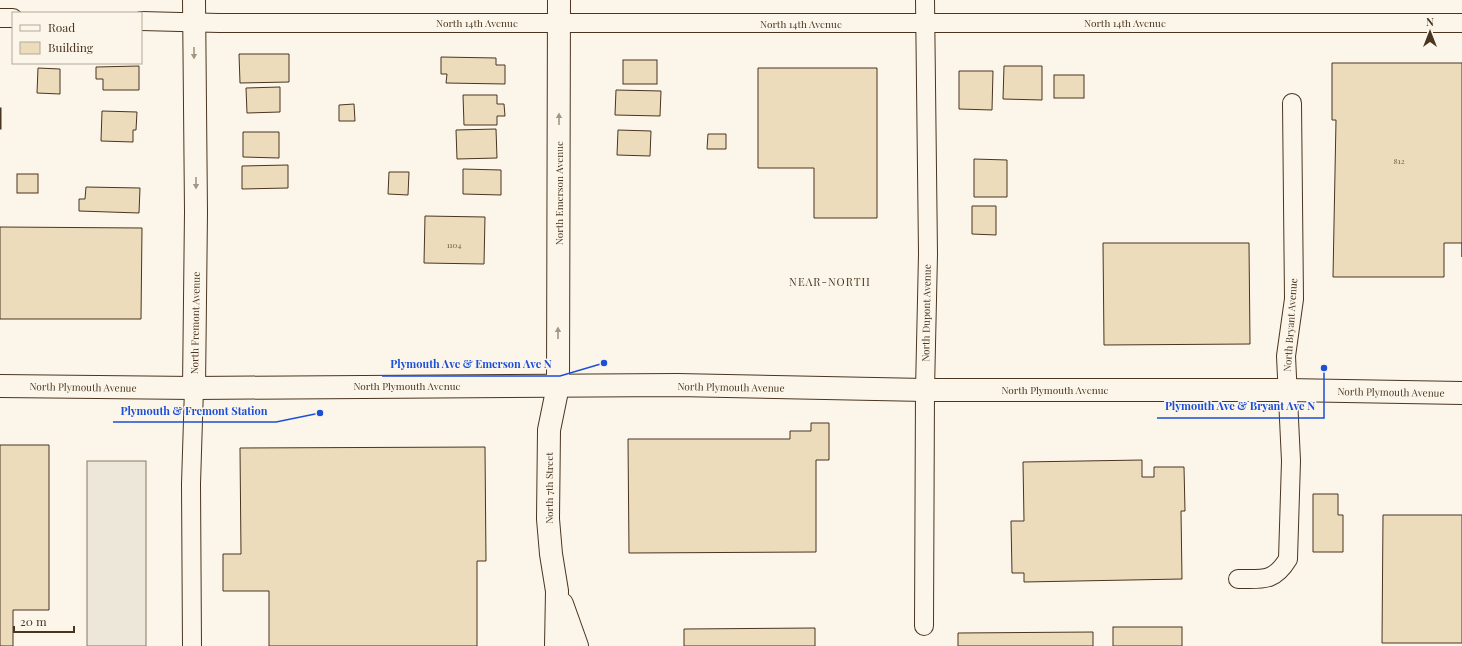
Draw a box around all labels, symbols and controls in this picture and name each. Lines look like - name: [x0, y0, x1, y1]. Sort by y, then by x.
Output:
- legend: [12, 12, 142, 64]
- north arrow: [1410, 12, 1450, 52]
- text: N: [1426, 14, 1434, 29]
- street label: North 14th Avenue: [436, 16, 518, 30]
- street label: North 14th Avenue: [1084, 16, 1166, 30]
- street label: North 14th Avenue: [760, 17, 842, 31]
- text: Road: [48, 19, 75, 35]
- text: Building: [48, 39, 94, 55]
- one-way arrow: [191, 47, 198, 59]
- one-way arrow: [556, 112, 562, 125]
- street label: North Emerson Avenue: [552, 141, 566, 245]
- house number: 812: [1394, 155, 1405, 166]
- one-way arrow: [193, 177, 199, 190]
- house number: 1104: [447, 239, 461, 250]
- street label: North Dupont Avenue: [918, 264, 934, 362]
- street label: North Fremont Avenue: [187, 272, 203, 374]
- district label: NEAR-NORTH: [789, 274, 871, 289]
- street label: North Bryant Avenue: [1280, 278, 1300, 372]
- one-way arrow: [555, 326, 561, 339]
- callout: Plymouth Ave & Emerson Ave N: [382, 353, 560, 376]
- text: Plymouth Ave & Emerson Ave N: [390, 356, 552, 371]
- street label: North Plymouth Avenue: [29, 379, 137, 395]
- street label: North Plymouth Avenue: [353, 379, 461, 393]
- street label: North Plymouth Avenue: [677, 379, 785, 395]
- street label: North Plymouth Avenue: [1001, 383, 1109, 397]
- street label: North Plymouth Avenue: [1337, 384, 1445, 400]
- callout: Plymouth Ave & Bryant Ave N: [1157, 395, 1324, 418]
- text: Plymouth Ave & Bryant Ave N: [1165, 398, 1315, 413]
- callout: Plymouth & Fremont Station: [113, 399, 276, 422]
- text: Plymouth & Fremont Station: [120, 403, 268, 418]
- street label: North 7th Street: [542, 452, 556, 524]
- scale bar: [14, 608, 74, 634]
- text: 20 m: [20, 613, 47, 629]

